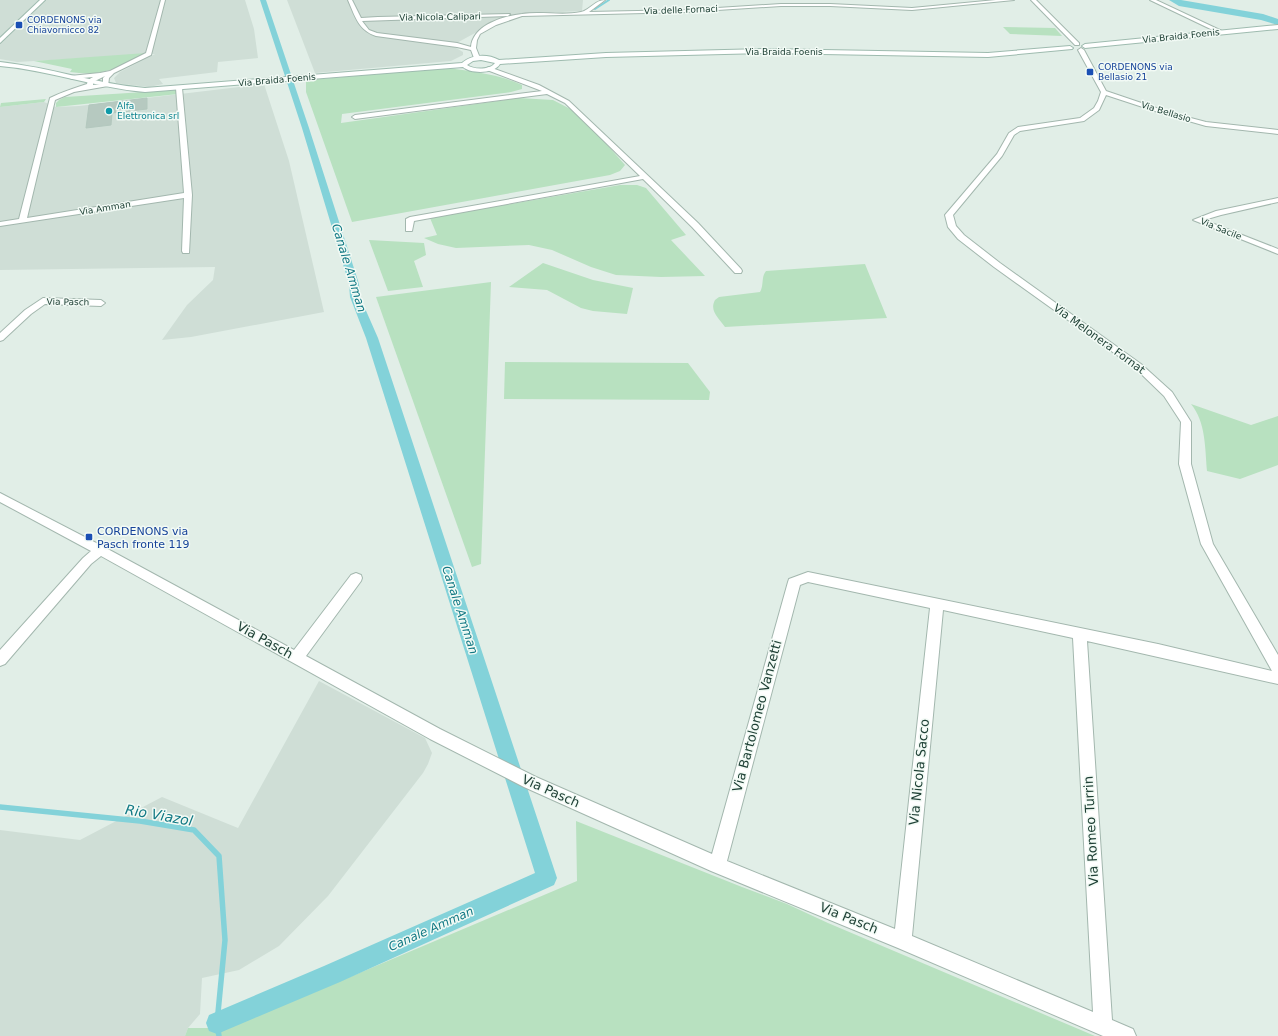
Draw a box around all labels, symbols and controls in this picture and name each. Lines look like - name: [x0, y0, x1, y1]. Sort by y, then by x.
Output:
- street label: Via delle Fornaci: [644, 4, 718, 16]
- street label: Via Nicola Calipari: [399, 11, 481, 23]
- place label: CORDENONS via Chiavornicco 82: [27, 15, 102, 35]
- marker: CORDENONS via Chiavornicco 82: [14, 20, 24, 30]
- street label: Via Braida Foenis: [1142, 27, 1220, 45]
- street label: Via Braida Foenis: [745, 47, 823, 57]
- place label: CORDENONS via Bellasio 21: [1098, 62, 1173, 82]
- marker: CORDENONS via Bellasio 21: [1085, 67, 1095, 77]
- street label: Via Braida Foenis: [238, 72, 316, 88]
- street label: Via Bellasio: [1140, 100, 1193, 124]
- place label: Alfa Elettronica srl: [117, 101, 179, 121]
- marker: Alfa Elettronica srl: [104, 106, 114, 116]
- street label: Via Amman: [79, 199, 131, 217]
- street label: Via Sacile: [1199, 216, 1243, 242]
- water label: Canale Amman: [329, 222, 369, 314]
- street label: Via Pasch: [47, 297, 89, 307]
- street label: Via Melonera Fornat: [1051, 301, 1148, 377]
- place label: CORDENONS via Pasch fronte 119: [97, 525, 190, 551]
- marker: CORDENONS via Pasch fronte 119: [84, 532, 94, 542]
- water label: Canale Amman: [439, 564, 481, 656]
- street label: Via Pasch: [234, 618, 296, 662]
- street label: Via Bartolomeo Vanzetti: [729, 638, 785, 794]
- street label: Via Nicola Sacco: [906, 718, 932, 826]
- street label: Via Pasch: [520, 772, 582, 810]
- street label: Via Romeo Turrin: [1081, 776, 1101, 886]
- water label: Rio Viazol: [124, 801, 194, 829]
- street label: Via Pasch: [818, 899, 880, 937]
- water label: Canale Amman: [386, 904, 476, 954]

